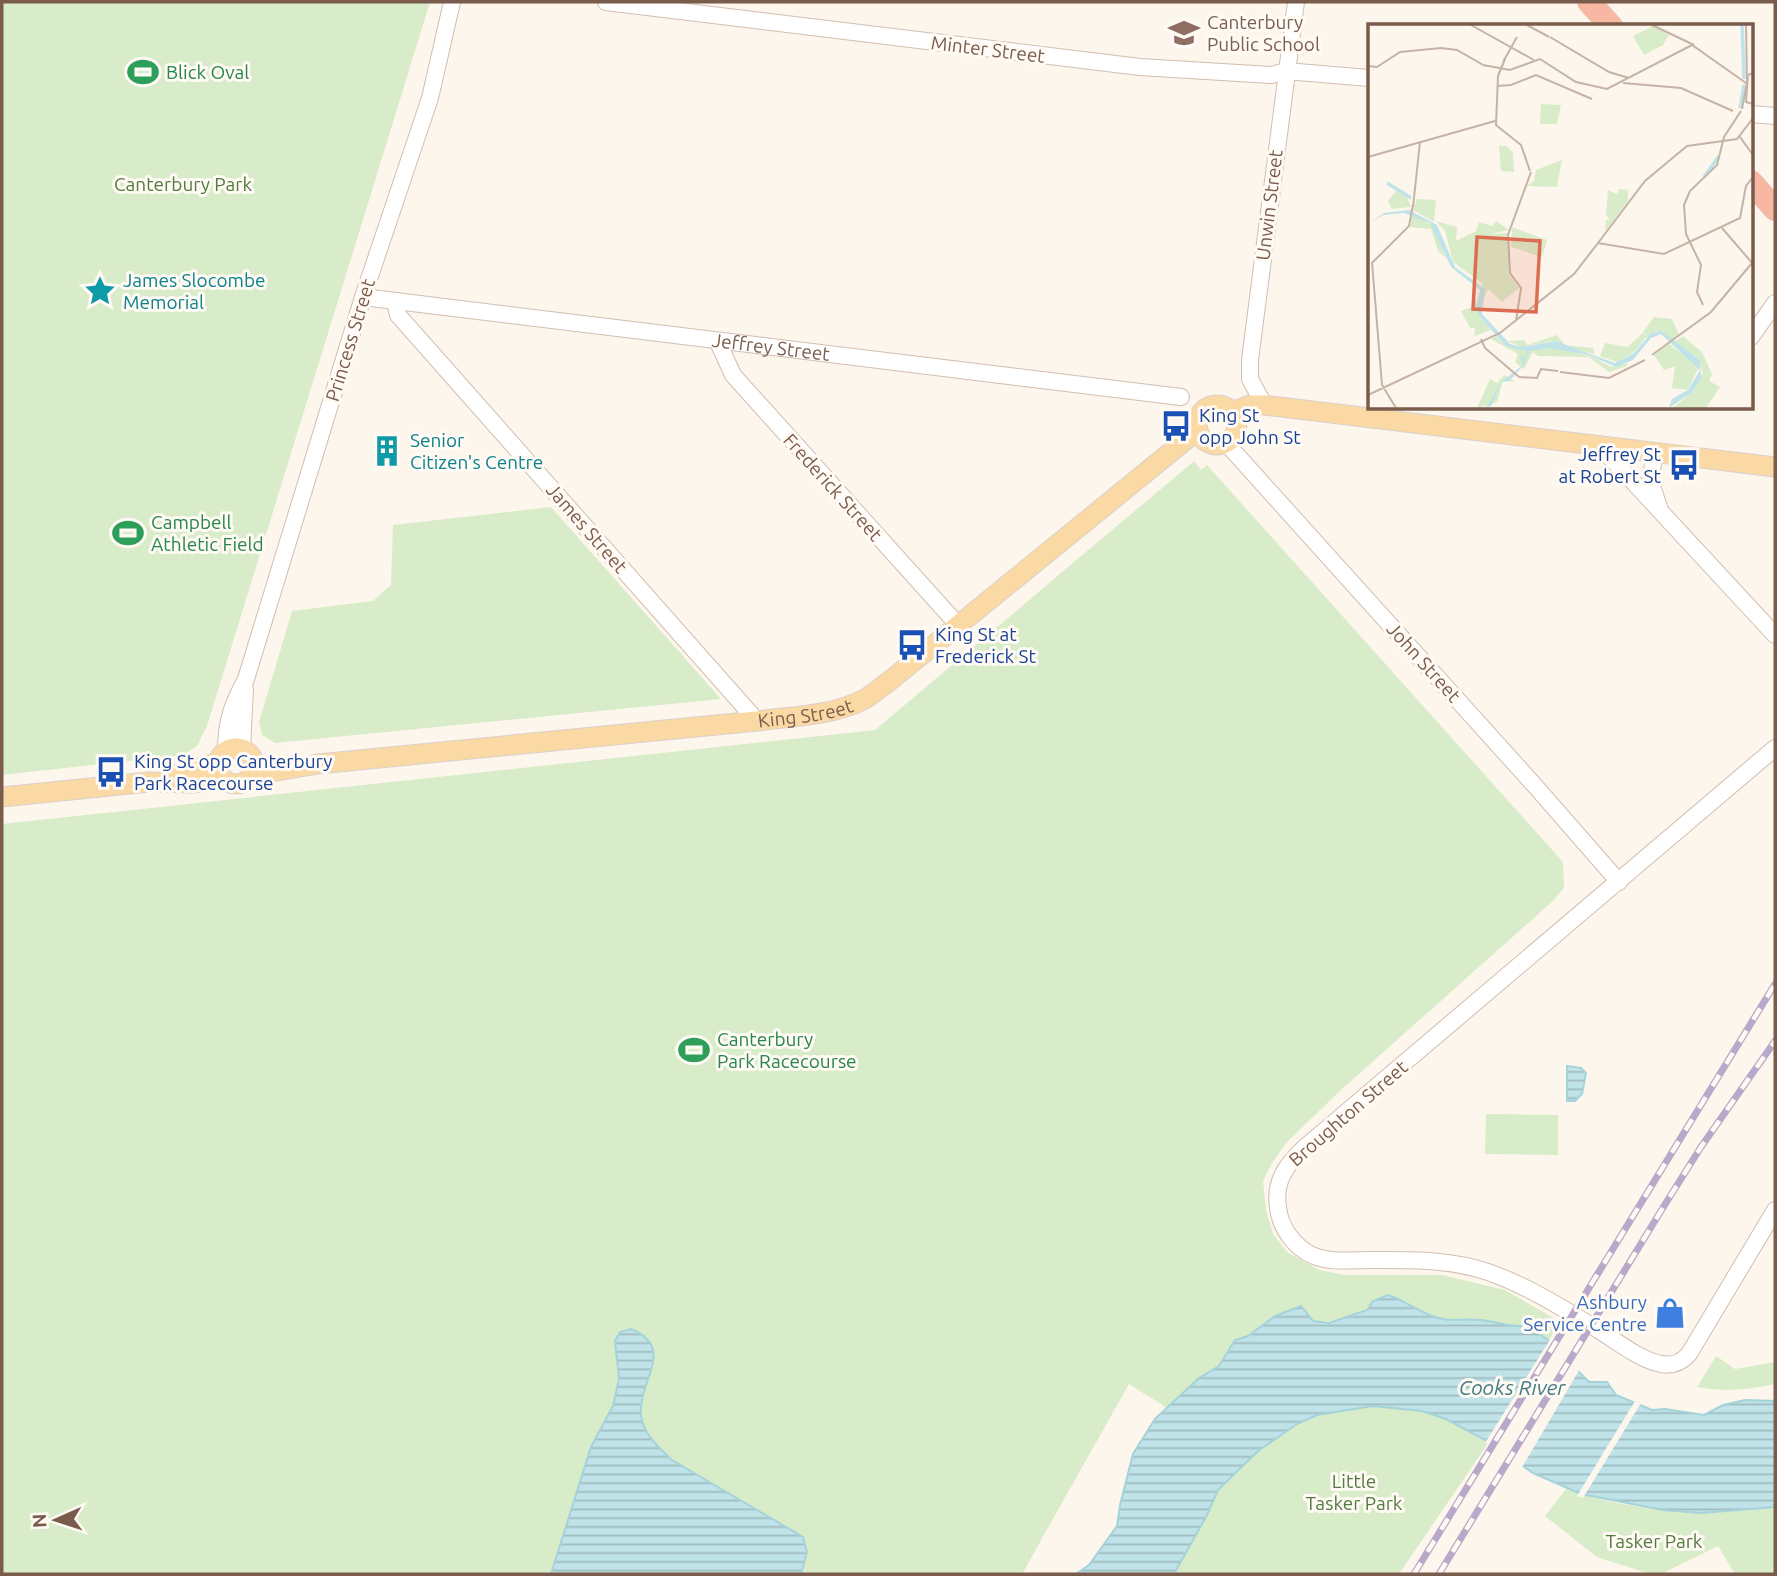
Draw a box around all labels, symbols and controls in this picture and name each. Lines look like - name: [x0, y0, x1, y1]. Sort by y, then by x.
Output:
- place label: Canterbury Public School: [1207, 11, 1320, 55]
- school or university icon: Canterbury Public School: [1167, 16, 1201, 50]
- inset map: [1368, 24, 1752, 410]
- street label: Minter Street: [930, 31, 1047, 67]
- sports icon: Blick Oval: [126, 55, 160, 89]
- place label: Blick Oval: [166, 61, 249, 83]
- street label: Unwin Street: [1251, 148, 1287, 262]
- park label: Canterbury Park: [114, 173, 253, 195]
- place label: James Slocombe Memorial: [123, 269, 266, 313]
- place icon: James Slocombe Memorial: [83, 274, 117, 308]
- street label: Princess Street: [321, 275, 379, 404]
- street label: Jeffrey Street: [711, 329, 832, 365]
- place label: King St opp John St: [1199, 404, 1301, 448]
- bus stop icon: King St opp John St: [1159, 409, 1193, 443]
- place label: Senior Citizen's Centre: [410, 429, 543, 473]
- street label: Frederick Street: [779, 429, 887, 546]
- building icon: Senior Citizen's Centre: [370, 434, 404, 468]
- place label: Jeffrey St at Robert St: [1558, 443, 1662, 487]
- bus stop icon: Jeffrey St at Robert St: [1667, 448, 1701, 482]
- street label: James Street: [542, 479, 632, 578]
- place label: Campbell Athletic Field: [151, 511, 264, 555]
- sports icon: Campbell Athletic Field: [111, 516, 145, 550]
- street label: John Street: [1383, 618, 1466, 707]
- place label: King St at Frederick St: [935, 623, 1036, 667]
- bus stop icon: King St at Frederick St: [895, 628, 929, 662]
- street label: King Street: [757, 694, 856, 732]
- place label: King St opp Canterbury Park Racecourse: [134, 750, 332, 794]
- bus stop icon: King St opp Canterbury Park Racecourse: [94, 755, 128, 789]
- place label: Canterbury Park Racecourse: [717, 1028, 857, 1072]
- sports icon: Canterbury Park Racecourse: [677, 1033, 711, 1067]
- street label: Broughton Street: [1284, 1055, 1412, 1170]
- place label: Ashbury Service Centre: [1523, 1291, 1647, 1335]
- shop icon: Ashbury Service Centre: [1653, 1296, 1687, 1330]
- water label: Cooks River: [1459, 1375, 1566, 1399]
- park label: Little Tasker Park: [1306, 1470, 1403, 1514]
- north arrow: [21, 1485, 91, 1555]
- text: N: [28, 1513, 50, 1529]
- park label: Tasker Park: [1606, 1530, 1703, 1552]

